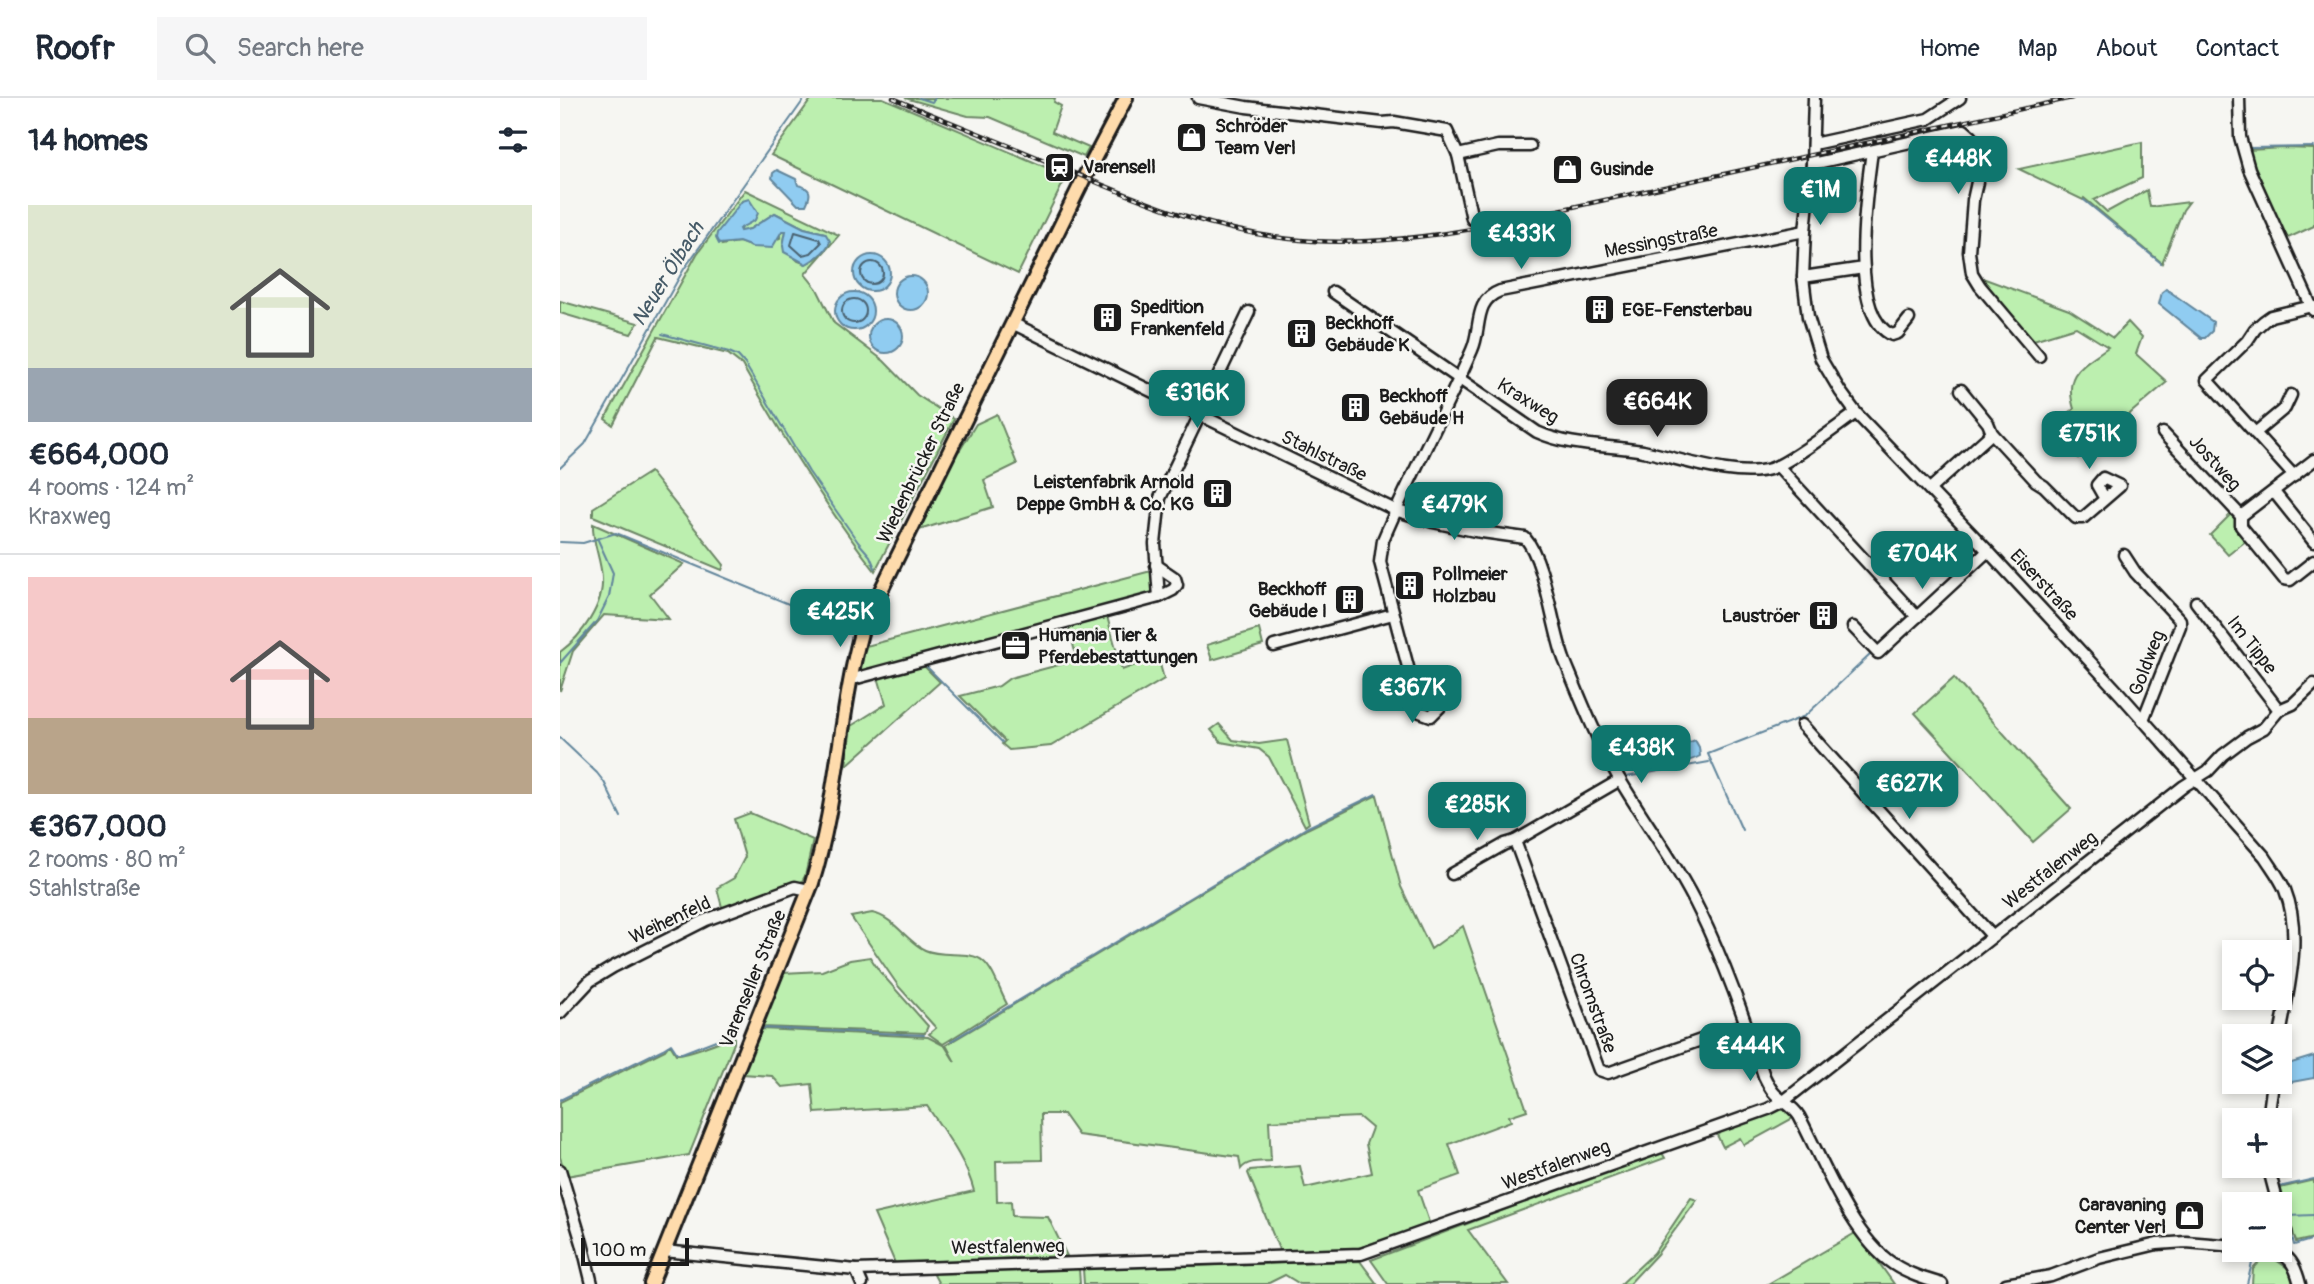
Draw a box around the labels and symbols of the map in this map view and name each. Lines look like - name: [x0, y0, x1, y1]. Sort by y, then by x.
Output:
- place label: Schröder Team Verl: [1214, 114, 1296, 160]
- shop icon: Schröder Team Verl: [1175, 120, 1209, 154]
- pin: €448K: [1909, 136, 2007, 196]
- station icon: Varensell: [1043, 150, 1077, 184]
- shop icon: Gusinde: [1550, 152, 1584, 186]
- place label: Varensell: [1083, 155, 1156, 179]
- place label: Gusinde: [1590, 157, 1654, 181]
- pin: €1M: [1786, 167, 1854, 227]
- pin: €433K: [1472, 212, 1570, 271]
- water label: Neuer Ölbach: [625, 216, 711, 331]
- street label: Messingstraße: [1602, 218, 1720, 264]
- building icon: EGE-Fensterbau: [1582, 293, 1616, 327]
- place label: Spedition Frankenfeld: [1130, 295, 1225, 341]
- place label: EGE-Fensterbau: [1622, 298, 1752, 322]
- building icon: Spedition Frankenfeld: [1090, 301, 1124, 335]
- place label: Beckhoff Gebäude K: [1325, 311, 1410, 357]
- building icon: Beckhoff Gebäude K: [1285, 317, 1319, 351]
- pin: €316K: [1148, 370, 1246, 430]
- street label: Kraxweg: [1493, 373, 1563, 429]
- street label: Wiedenbrücker Straße: [872, 378, 971, 547]
- pin: €664K: [1608, 380, 1706, 439]
- place label: Beckhoff Gebäude H: [1379, 384, 1464, 430]
- building icon: Beckhoff Gebäude H: [1339, 390, 1373, 424]
- pin: €751K: [2040, 412, 2138, 471]
- street label: Stahlstraße: [1277, 425, 1371, 487]
- street label: Jostweg: [2184, 430, 2246, 496]
- place label: Leistenfabrik Arnold Deppe GmbH & Co. KG: [1016, 470, 1194, 516]
- building icon: Leistenfabrik Arnold Deppe GmbH & Co. KG: [1200, 476, 1234, 510]
- pin: €479K: [1405, 482, 1503, 542]
- pin: €704K: [1873, 532, 1971, 591]
- street label: Eiserstraße: [2005, 544, 2084, 626]
- place label: Pollmeier Holzbau: [1432, 562, 1508, 608]
- building icon: Pollmeier Holzbau: [1392, 568, 1426, 602]
- place label: Beckhoff Gebäude I: [1249, 577, 1328, 623]
- building icon: Beckhoff Gebäude I: [1333, 583, 1367, 617]
- pin: €425K: [791, 589, 889, 649]
- building icon: Lauströer: [1806, 599, 1840, 633]
- place label: Lauströer: [1722, 604, 1800, 628]
- street label: Im Tippe: [2222, 611, 2283, 680]
- place label: Humania Tier & Pferdebestattungen: [1038, 623, 1198, 669]
- street label: Goldweg: [2124, 627, 2170, 699]
- office icon: Humania Tier & Pferdebestattungen: [998, 629, 1032, 663]
- pin: €367K: [1363, 666, 1461, 725]
- pin: €438K: [1592, 726, 1690, 785]
- pin: €627K: [1860, 762, 1958, 821]
- pin: €285K: [1428, 782, 1526, 842]
- street label: Westfalenweg: [1998, 826, 2102, 914]
- street label: Weihenfeld: [625, 891, 715, 949]
- street label: Varenseller Straße: [714, 906, 792, 1052]
- street label: Chromstraße: [1564, 950, 1622, 1057]
- pin: €444K: [1701, 1024, 1799, 1083]
- street label: Westfalenweg: [1499, 1134, 1613, 1196]
- place label: Caravaning Center Verl: [2075, 1193, 2166, 1239]
- shop icon: Caravaning Center Verl: [2172, 1199, 2206, 1233]
- street label: Westfalenweg: [951, 1234, 1065, 1260]
- scale bar: [581, 1235, 690, 1267]

